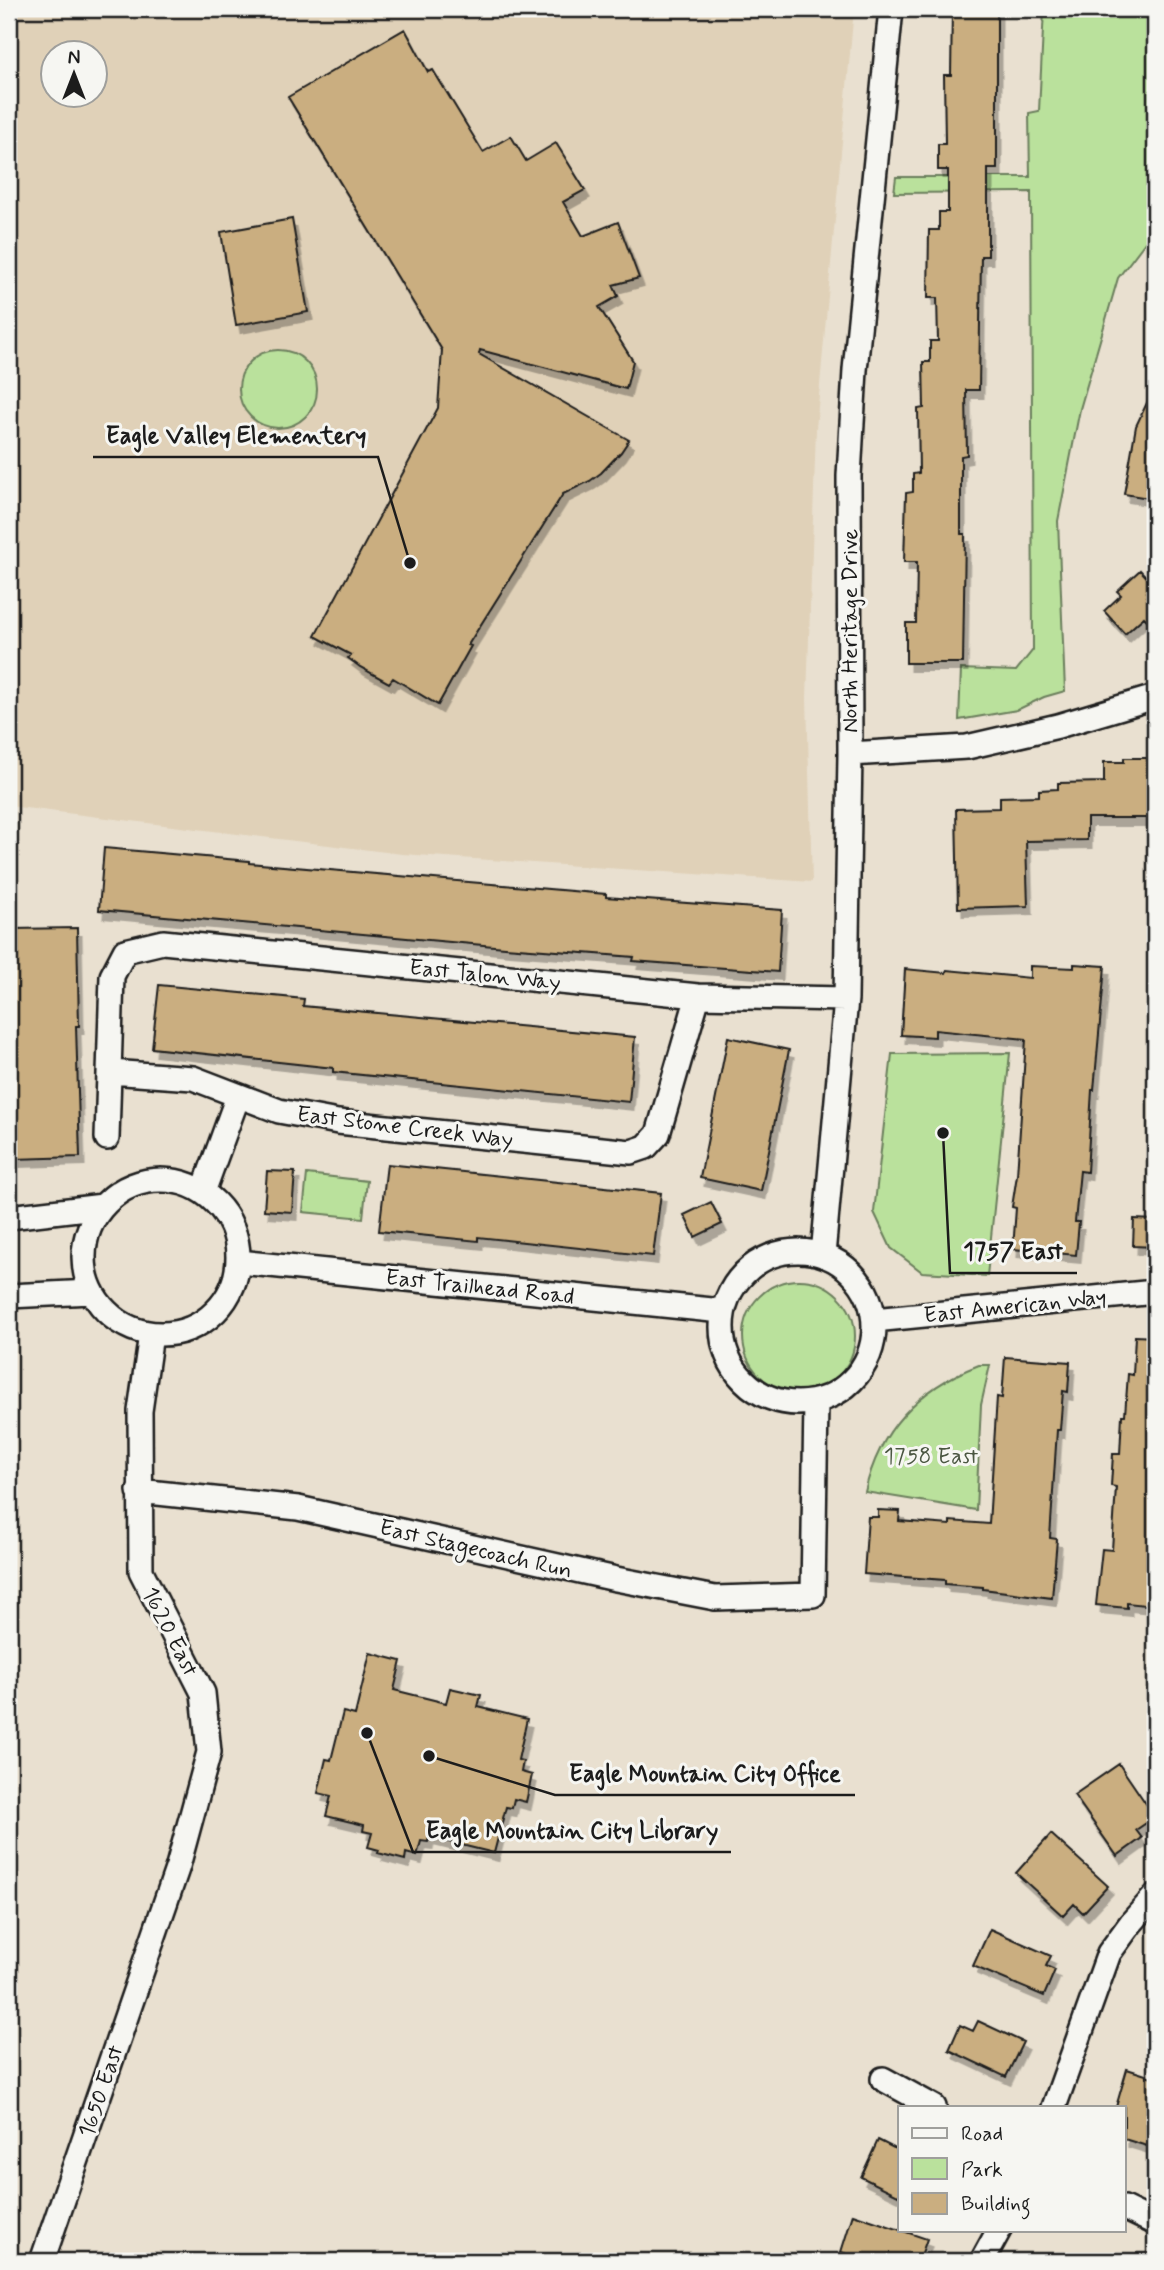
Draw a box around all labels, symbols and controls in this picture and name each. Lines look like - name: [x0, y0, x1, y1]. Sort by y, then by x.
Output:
- north arrow: [38, 38, 108, 108]
- text: N: [68, 46, 80, 71]
- callout: Eagle Valley Elementery: [93, 412, 378, 457]
- text: Eagle Valley Elementery: [106, 421, 366, 453]
- street label: North Heritage Drive: [836, 529, 866, 733]
- street label: East Talon Way: [407, 953, 562, 999]
- street label: East Stone Creek Way: [295, 1100, 515, 1156]
- callout: 1757 East: [950, 1228, 1077, 1273]
- text: 1757 East: [963, 1237, 1063, 1268]
- street label: East Trailhead Road: [384, 1263, 576, 1313]
- street label: East American Way: [922, 1282, 1108, 1332]
- park label: 1758 East: [884, 1442, 978, 1472]
- street label: East Stagecoach Run: [376, 1513, 575, 1589]
- street label: 1620 East: [134, 1582, 204, 1682]
- callout: Eagle Mountain City Office: [555, 1750, 855, 1795]
- text: Eagle Mountain City Office: [569, 1759, 841, 1791]
- callout: Eagle Mountain City Library: [413, 1807, 731, 1852]
- text: Eagle Mountain City Library: [426, 1816, 718, 1848]
- street label: 1650 East: [72, 2042, 132, 2142]
- legend: [898, 2106, 1126, 2232]
- text: Road: [961, 2120, 1003, 2148]
- text: Park: [961, 2156, 1003, 2184]
- text: Building: [961, 2190, 1031, 2220]

